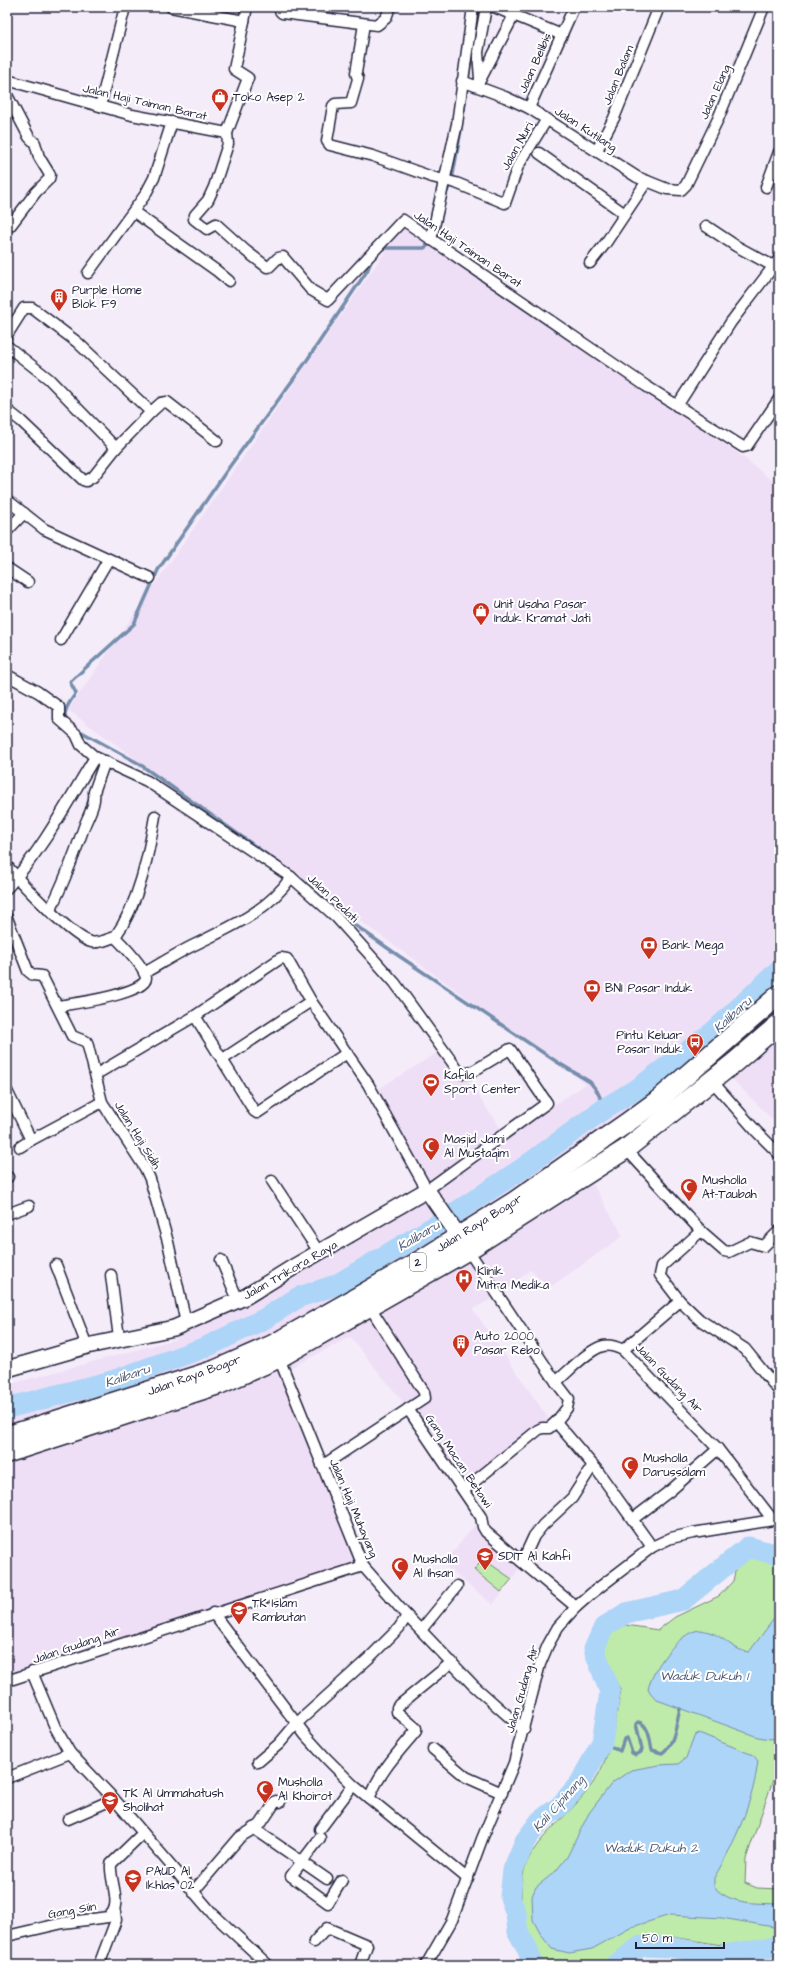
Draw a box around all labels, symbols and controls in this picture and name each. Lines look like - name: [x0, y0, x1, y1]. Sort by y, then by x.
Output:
- street label: Jalan Belibis: [515, 30, 556, 96]
- street label: Jalan Balam: [599, 42, 638, 108]
- street label: Jalan Elang: [696, 62, 736, 123]
- street label: Jalan Haji Taiman Barat: [81, 80, 209, 125]
- shop icon: Toko Asep 2: [210, 87, 230, 112]
- place label: Toko Asep 2: [233, 89, 305, 106]
- street label: Jalan Kutilang: [551, 103, 620, 157]
- street label: Jalan Nuri: [497, 119, 538, 174]
- street label: Jalan Haji Taiman Barat: [410, 207, 525, 292]
- place label: Purple Home Blok F9: [72, 282, 143, 313]
- building icon: Purple Home Blok F9: [49, 287, 69, 312]
- place label: Unit Usaha Pasar Induk Kramat Jati: [494, 596, 591, 627]
- shop icon: Unit Usaha Pasar Induk Kramat Jati: [471, 601, 491, 626]
- street label: Jalan Pedati: [303, 870, 362, 927]
- bank icon: Bank Mega: [639, 935, 659, 960]
- place label: Bank Mega: [662, 937, 724, 955]
- bank icon: BNI Pasar Induk: [582, 978, 602, 1003]
- place label: BNI Pasar Induk: [605, 980, 693, 997]
- water label: Kalibaru: [710, 991, 757, 1037]
- place label: Pintu Keluar Pasar Induk: [616, 1027, 683, 1058]
- bus stop icon: Pintu Keluar Pasar Induk: [685, 1032, 705, 1057]
- place label: Kafila Sport Center: [444, 1067, 521, 1098]
- sports icon: Kafila Sport Center: [421, 1072, 441, 1097]
- street label: Jalan Haji Sidih: [110, 1098, 165, 1172]
- place label: Masjid Jami Al Mustaqim: [444, 1131, 509, 1162]
- mosque icon: Masjid Jami Al Mustaqim: [421, 1136, 441, 1161]
- place label: Musholla At-Taubah: [702, 1172, 757, 1203]
- mosque icon: Musholla At-Taubah: [679, 1177, 699, 1202]
- street label: Jalan Raya Bogor: [433, 1190, 526, 1258]
- water label: Kalibaru: [394, 1216, 444, 1255]
- street label: Jalan Trikora Raya: [240, 1237, 341, 1305]
- road number: 2: [410, 1253, 426, 1271]
- place label: Klinik Mitra Medika: [477, 1263, 549, 1294]
- hospital icon: Klinik Mitra Medika: [454, 1268, 474, 1293]
- place label: Auto 2000 Pasar Rebo: [474, 1328, 540, 1359]
- building icon: Auto 2000 Pasar Rebo: [451, 1333, 471, 1358]
- street label: Jalan Gudang Air: [630, 1340, 707, 1418]
- street label: Jalan Raya Bogor: [145, 1351, 244, 1401]
- water label: Kalibaru: [103, 1359, 153, 1392]
- street label: Gang Macan Betawi: [420, 1411, 496, 1512]
- place label: Musholla Darussalam: [643, 1450, 706, 1481]
- mosque icon: Musholla Darussalam: [620, 1455, 640, 1480]
- street label: Jalan Haji Muhayang: [324, 1456, 382, 1561]
- school or university icon: SDIT Al Kahfi: [475, 1546, 495, 1571]
- place label: SDIT Al Kahfi: [498, 1548, 570, 1565]
- place label: Musholla Al Ihsan: [413, 1551, 458, 1582]
- mosque icon: Musholla Al Ihsan: [390, 1556, 410, 1581]
- place label: TK Islam Rambutan: [252, 1595, 306, 1626]
- school or university icon: TK Islam Rambutan: [229, 1600, 249, 1625]
- street label: Jalan Gudang Air: [30, 1622, 123, 1669]
- street label: Jalan Gudang Air: [502, 1643, 544, 1736]
- water label: Waduk Dukuh 1: [660, 1667, 750, 1685]
- water label: Kali Cipinang: [528, 1771, 591, 1837]
- place label: Musholla Al Khoirot: [278, 1774, 333, 1805]
- mosque icon: Musholla Al Khoirot: [255, 1779, 275, 1804]
- place label: TK Al Ummahatush Sholihat: [123, 1785, 223, 1816]
- school or university icon: TK Al Ummahatush Sholihat: [100, 1790, 120, 1815]
- water label: Waduk Dukuh 2: [604, 1839, 699, 1857]
- place label: PAUD Al Ikhlas 02: [146, 1863, 195, 1894]
- school or university icon: PAUD Al Ikhlas 02: [123, 1868, 143, 1893]
- street label: Gang Siin: [47, 1898, 98, 1924]
- scale bar: [636, 1924, 724, 1950]
- text: 50 m: [642, 1930, 673, 1947]

